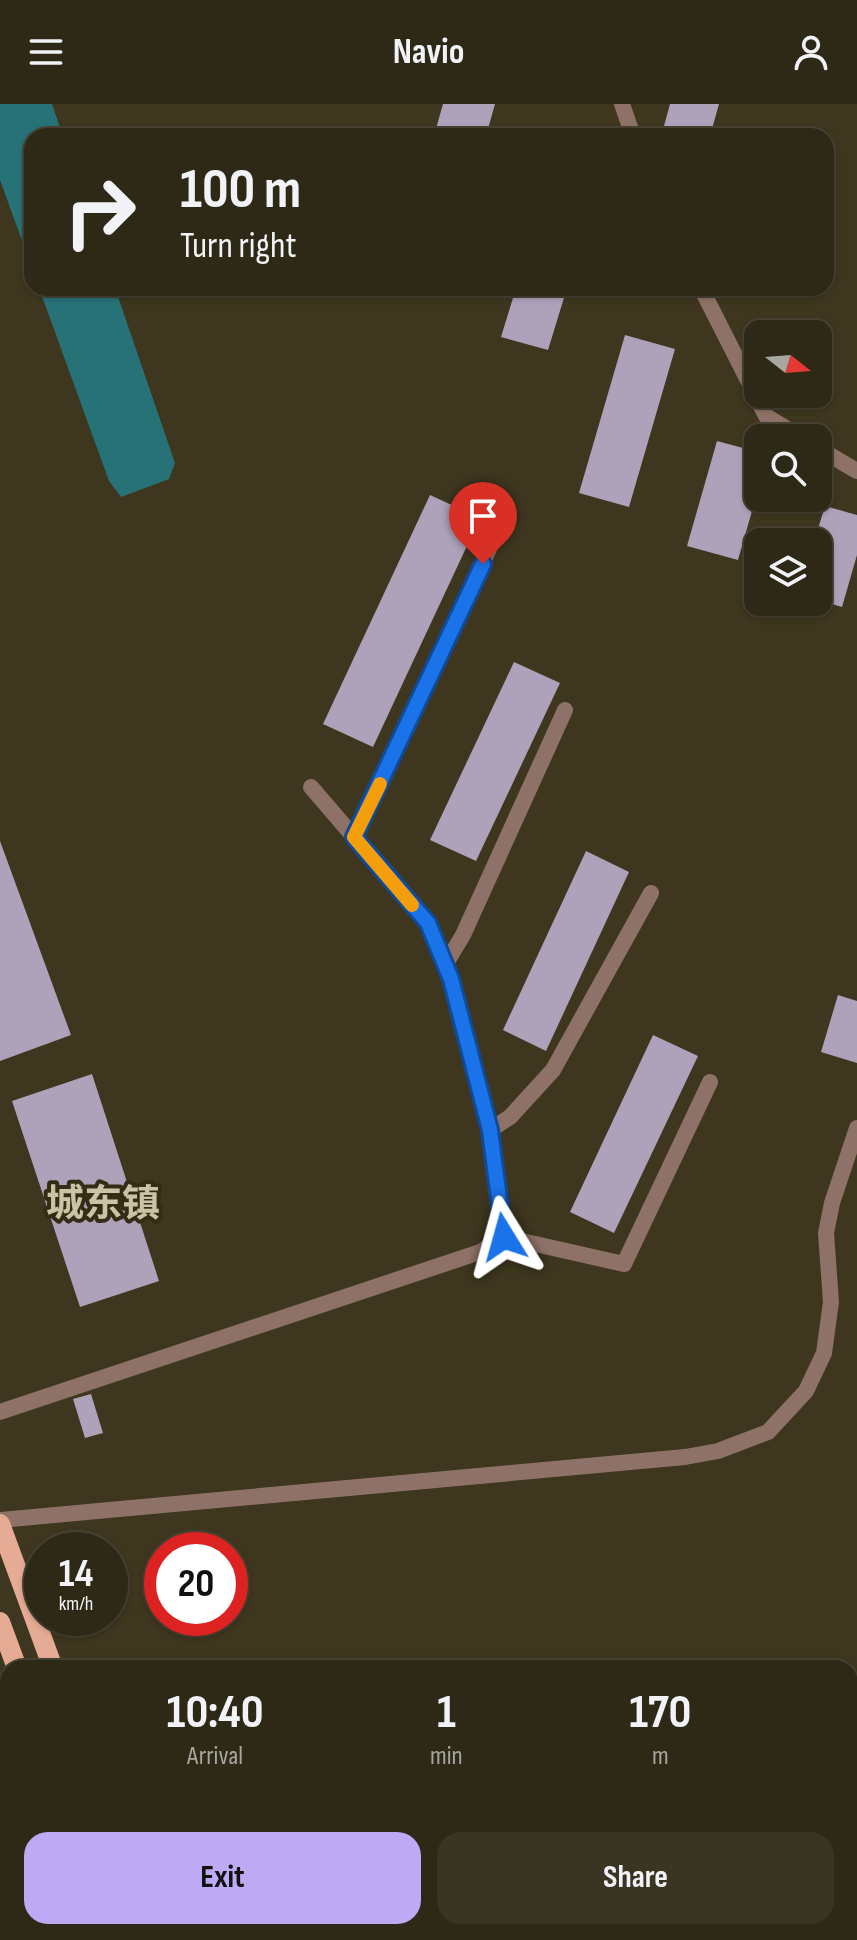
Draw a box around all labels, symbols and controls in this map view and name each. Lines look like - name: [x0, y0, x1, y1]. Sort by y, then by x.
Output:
- icon: menu: [24, 30, 68, 74]
- icon: person: [789, 30, 833, 74]
- text: Navio: [393, 31, 464, 74]
- text: 100 m: [180, 157, 301, 224]
- icon: right: [48, 160, 152, 264]
- text: Turn right: [180, 225, 297, 268]
- north arrow: [744, 320, 832, 408]
- map controls: [744, 320, 832, 616]
- button: search: [744, 424, 832, 512]
- pin: [449, 482, 517, 564]
- icon: arrive: [461, 494, 505, 538]
- button: layers: [744, 528, 832, 616]
- district label: 城东镇: [46, 1182, 160, 1227]
- position arrow: [462, 1195, 546, 1279]
- speed limit sign: 20: [144, 1532, 248, 1636]
- text: 14: [59, 1550, 93, 1598]
- text: km/h: [59, 1592, 93, 1616]
- text: 10:40: [167, 1684, 264, 1741]
- text: 1: [437, 1684, 456, 1741]
- text: 170: [629, 1684, 691, 1741]
- text: Arrival: [187, 1741, 243, 1772]
- text: min: [430, 1741, 463, 1772]
- text: m: [652, 1741, 669, 1772]
- button: Exit: [24, 1832, 421, 1924]
- button: Share: [437, 1832, 834, 1924]

